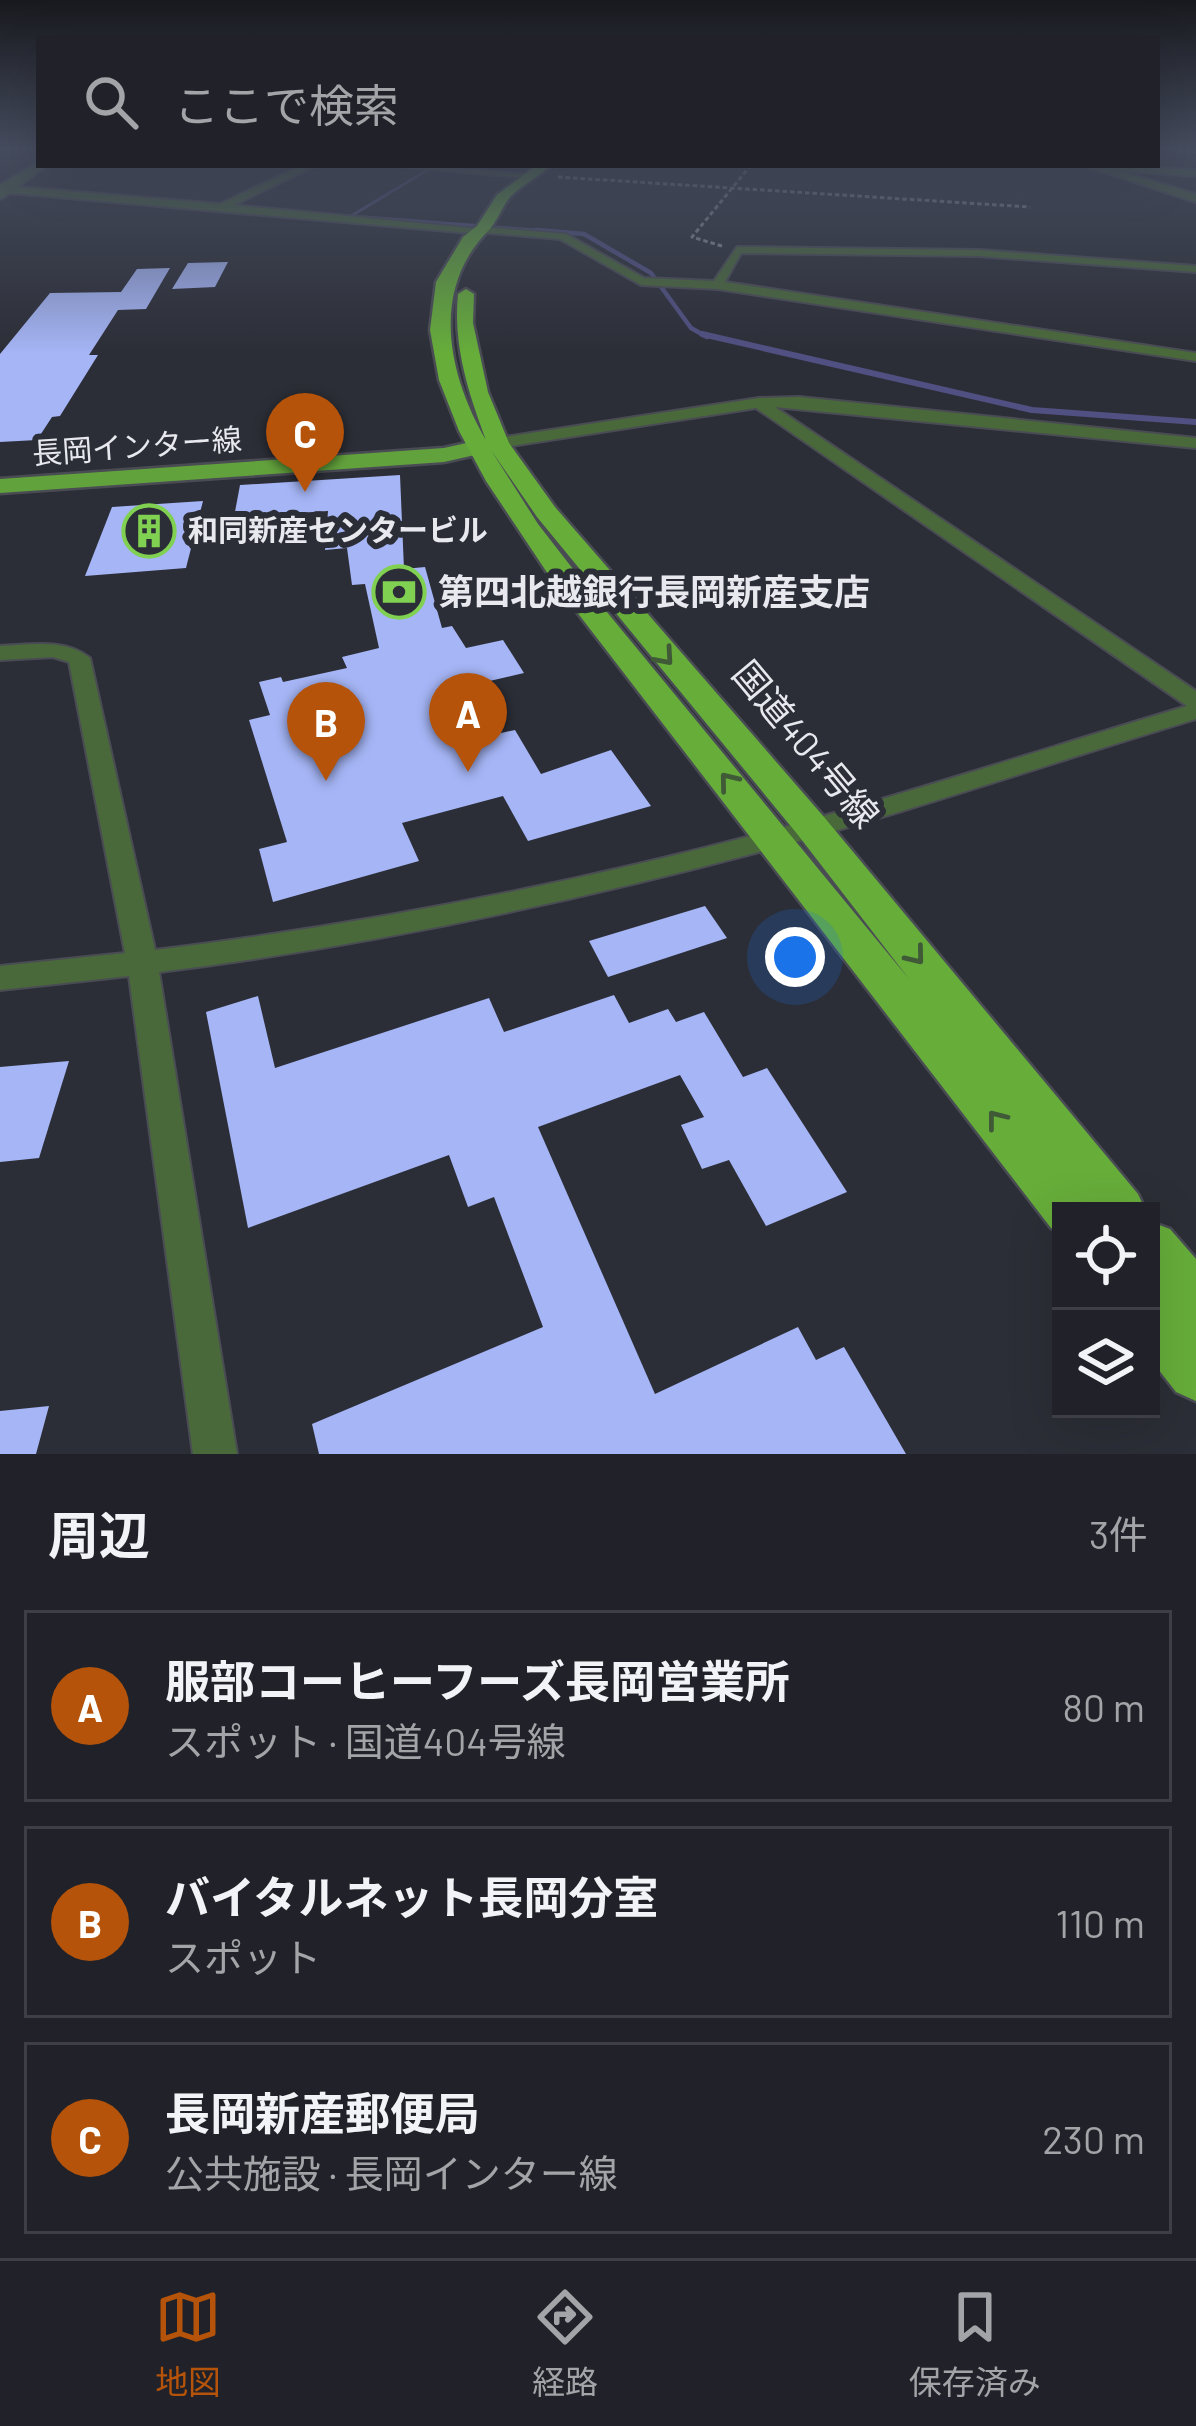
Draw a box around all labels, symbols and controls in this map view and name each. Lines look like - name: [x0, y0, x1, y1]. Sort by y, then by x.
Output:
- search box: [36, 36, 1160, 168]
- icon: search: [78, 69, 144, 135]
- text: ここで検索: [174, 77, 399, 131]
- pin: C: [266, 393, 344, 492]
- street label: 長岡インター線: [31, 420, 243, 470]
- building icon: 和同新産センタービル: [121, 503, 177, 559]
- place label: 和同新産センタービル: [188, 511, 488, 547]
- bank icon: 第四北越銀行長岡新産支店: [371, 564, 427, 620]
- place label: 第四北越銀行長岡新産支店: [438, 569, 870, 612]
- one-way arrow: [651, 643, 673, 665]
- street label: 国道404号線: [725, 651, 889, 835]
- pin: A: [429, 673, 507, 772]
- pin: B: [287, 682, 365, 781]
- one-way arrow: [721, 772, 742, 794]
- your location: [765, 927, 825, 987]
- one-way arrow: [901, 943, 923, 965]
- one-way arrow: [989, 1111, 1010, 1133]
- map controls: [1052, 1202, 1160, 1418]
- button: locate: [1052, 1202, 1160, 1310]
- button: layers: [1052, 1310, 1160, 1418]
- text: 周辺: [48, 1503, 150, 1564]
- text: 3件: [1089, 1510, 1148, 1557]
- text: 服部コーヒーフーズ長岡営業所: [165, 1653, 790, 1707]
- text: A: [77, 1683, 103, 1730]
- text: 80 m: [1063, 1683, 1145, 1730]
- text: スポット · 国道404号線: [165, 1717, 566, 1764]
- text: バイタルネット長岡分室: [165, 1869, 658, 1923]
- text: B: [78, 1899, 102, 1946]
- text: 110 m: [1055, 1899, 1145, 1946]
- text: スポット: [165, 1933, 321, 1980]
- text: 長岡新産郵便局: [165, 2085, 480, 2139]
- text: C: [78, 2115, 102, 2162]
- text: 230 m: [1042, 2115, 1145, 2162]
- text: 公共施設 · 長岡インター線: [165, 2149, 618, 2196]
- tab: 地図: [155, 2284, 221, 2404]
- tab: 経路: [532, 2284, 598, 2404]
- tab: 保存済み: [909, 2284, 1041, 2404]

